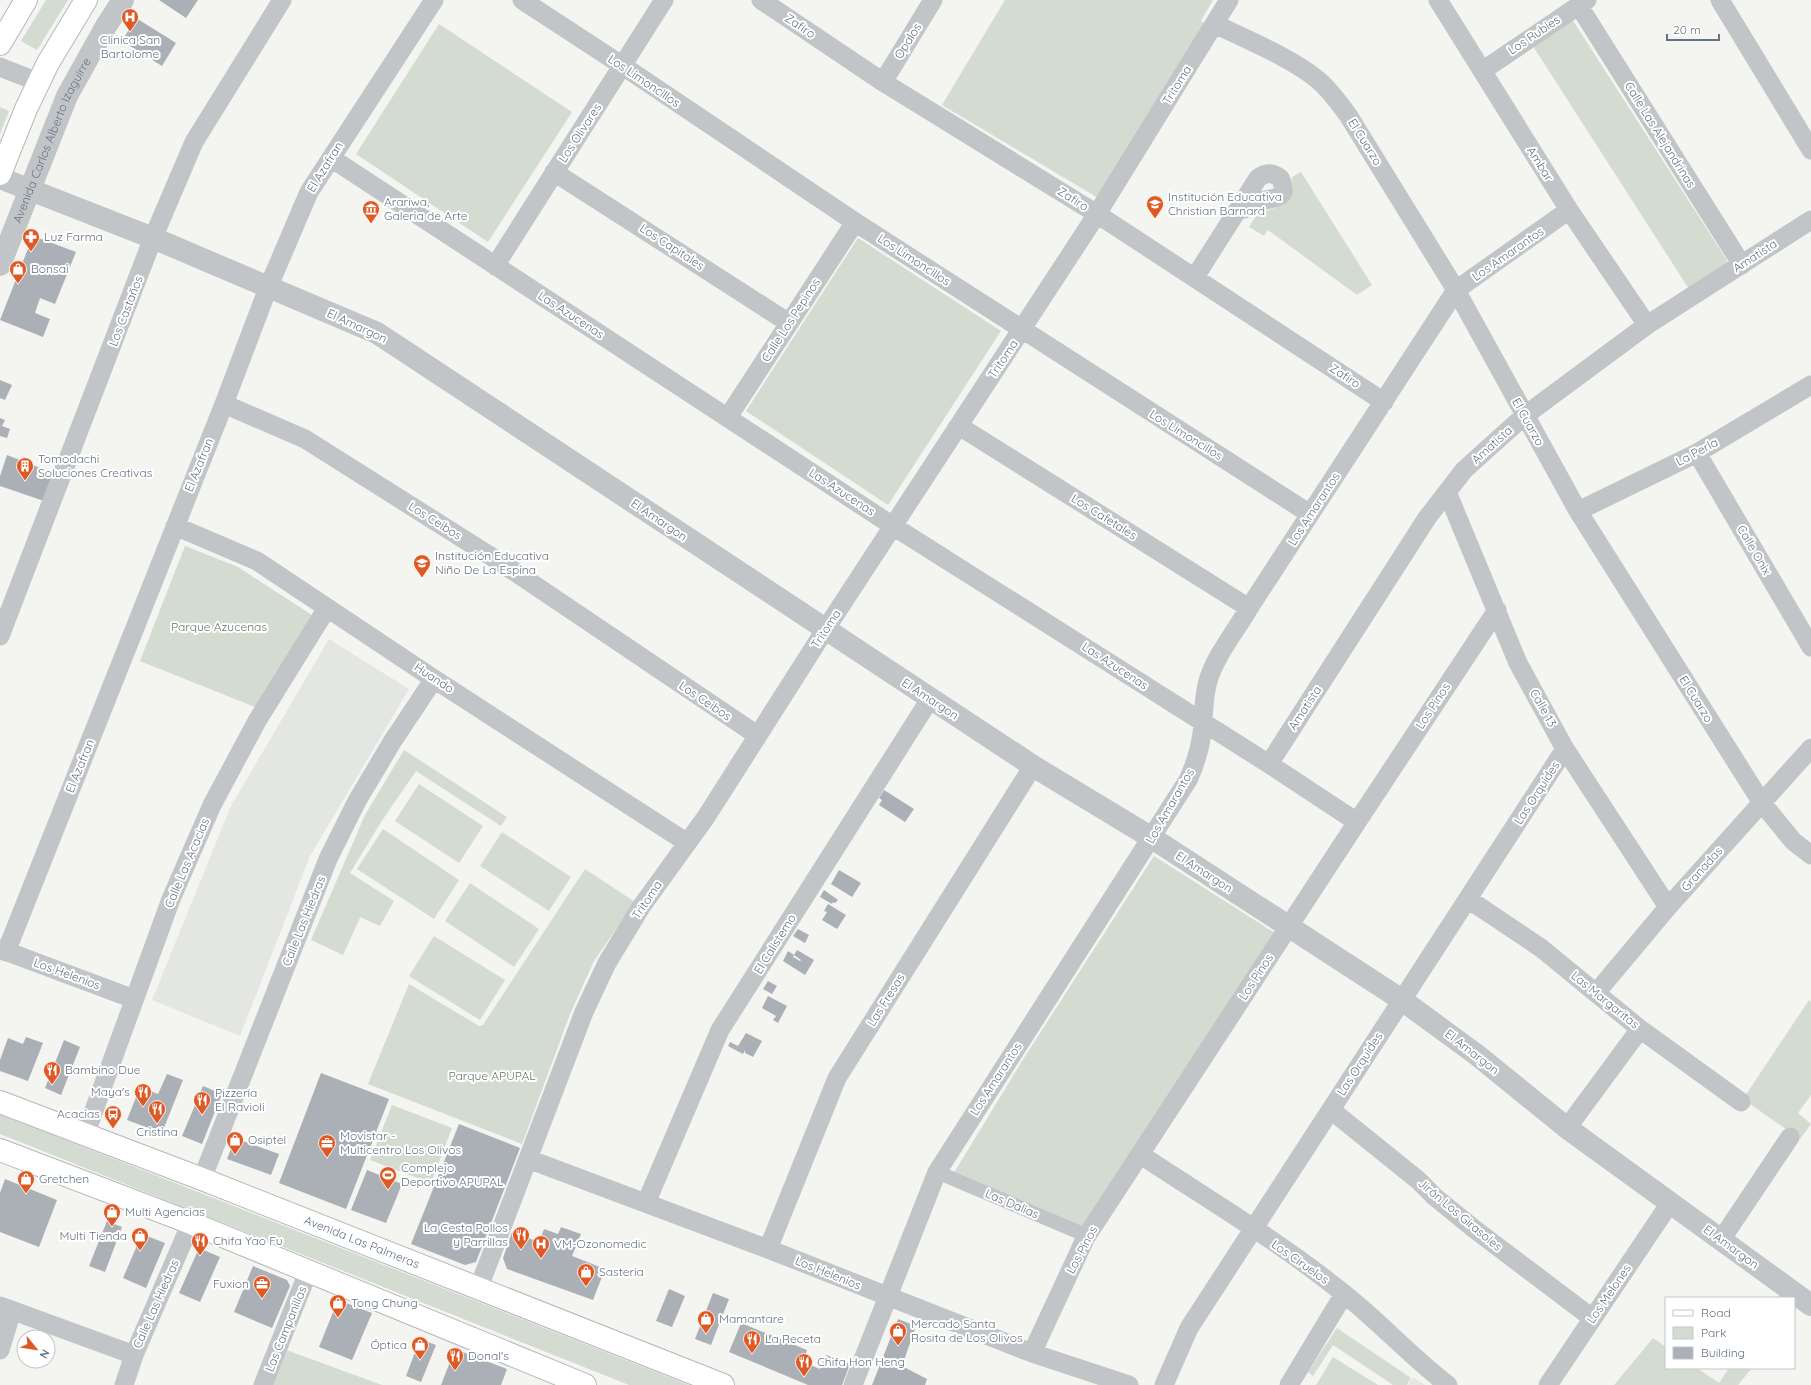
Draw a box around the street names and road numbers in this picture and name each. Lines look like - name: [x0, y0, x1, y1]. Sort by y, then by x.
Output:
- street label: Zafiro: [782, 10, 818, 41]
- street label: Los Rubies: [1505, 12, 1563, 57]
- street label: Opalos: [891, 20, 925, 61]
- street label: Los Limoncillos: [605, 51, 683, 110]
- street label: Avenida Carlos Alberto Izaguirre: [9, 55, 94, 225]
- street label: Tritoma: [1159, 62, 1194, 107]
- street label: Calle Las Alejandrinas: [1622, 79, 1699, 191]
- street label: Los Olivares: [555, 100, 604, 165]
- street label: El Cuarzo: [1345, 116, 1386, 168]
- street label: El Azafran: [303, 139, 346, 195]
- street label: Ambar: [1524, 144, 1557, 184]
- street label: Zafiro: [1055, 183, 1091, 214]
- street label: Los Capitales: [637, 220, 708, 273]
- street label: Los Amarantos: [1469, 223, 1547, 284]
- street label: Los Limoncillos: [875, 231, 954, 289]
- street label: Amatista: [1730, 236, 1780, 275]
- street label: Los Castaños: [105, 273, 146, 348]
- street label: Calle Los Pepinos: [758, 275, 823, 364]
- street label: Las Azucenas: [535, 288, 607, 342]
- street label: El Amargon: [325, 305, 390, 346]
- street label: Tritoma: [984, 337, 1021, 381]
- street label: Zafiro: [1327, 360, 1363, 391]
- street label: El Cuarzo: [1509, 395, 1548, 448]
- street label: Los Limoncillos: [1147, 406, 1226, 463]
- street label: Amatista: [1468, 422, 1515, 467]
- street label: La Perla: [1673, 434, 1720, 469]
- street label: El Azafran: [181, 436, 216, 494]
- street label: Las Azucenas: [806, 465, 878, 519]
- street label: Los Amarantos: [1284, 469, 1343, 548]
- street label: Los Cafetales: [1069, 490, 1140, 543]
- street label: El Amargon: [628, 495, 690, 544]
- street label: Los Ceibos: [406, 498, 465, 543]
- street label: Calle Onix: [1734, 522, 1775, 578]
- street label: Tritoma: [808, 607, 844, 651]
- street label: Las Azucenas: [1079, 639, 1151, 693]
- street label: Huando: [412, 659, 457, 696]
- street label: El Cuarzo: [1676, 673, 1717, 725]
- street label: El Amargon: [899, 675, 961, 722]
- street label: Los Ceibos: [676, 678, 735, 724]
- street label: Los Pinos: [1412, 680, 1453, 732]
- street label: Amatista: [1285, 683, 1324, 733]
- street label: Calle 13: [1527, 686, 1560, 729]
- street label: El Azafran: [62, 737, 97, 795]
- street label: Las Orquídes: [1511, 758, 1563, 827]
- street label: Los Amarantos: [1142, 765, 1197, 846]
- street label: Calle Las Acacias: [161, 815, 212, 910]
- street label: Granadas: [1678, 843, 1726, 894]
- street label: El Amargon: [1173, 848, 1235, 895]
- street label: Calle Las Hiedras: [279, 873, 329, 968]
- street label: Tritoma: [628, 878, 665, 922]
- street label: El Calistemo: [750, 911, 799, 977]
- street label: Los Pinos: [1235, 951, 1276, 1003]
- street label: Los Helenios: [32, 955, 103, 993]
- street label: Las Margaritas: [1568, 968, 1643, 1032]
- street label: Las Fresas: [864, 970, 908, 1029]
- street label: El Amargon: [1442, 1026, 1502, 1077]
- street label: Las Orquídes: [1334, 1029, 1386, 1098]
- street label: Los Amarantos: [966, 1039, 1025, 1118]
- street label: Jirón Los Girasoles: [1415, 1175, 1505, 1254]
- street label: Las Dalias: [983, 1186, 1042, 1222]
- street label: Avenida Las Palmeras: [302, 1212, 422, 1271]
- street label: El Amargon: [1701, 1222, 1762, 1272]
- street label: Los Pinos: [1063, 1223, 1101, 1276]
- street label: Los Ciruelos: [1269, 1236, 1332, 1287]
- street label: Los Helenios: [793, 1253, 864, 1293]
- street label: Calle Las Hiedras: [129, 1257, 182, 1351]
- street label: Los Melones: [1583, 1261, 1634, 1326]
- street label: Las Campanillas: [262, 1283, 310, 1374]

